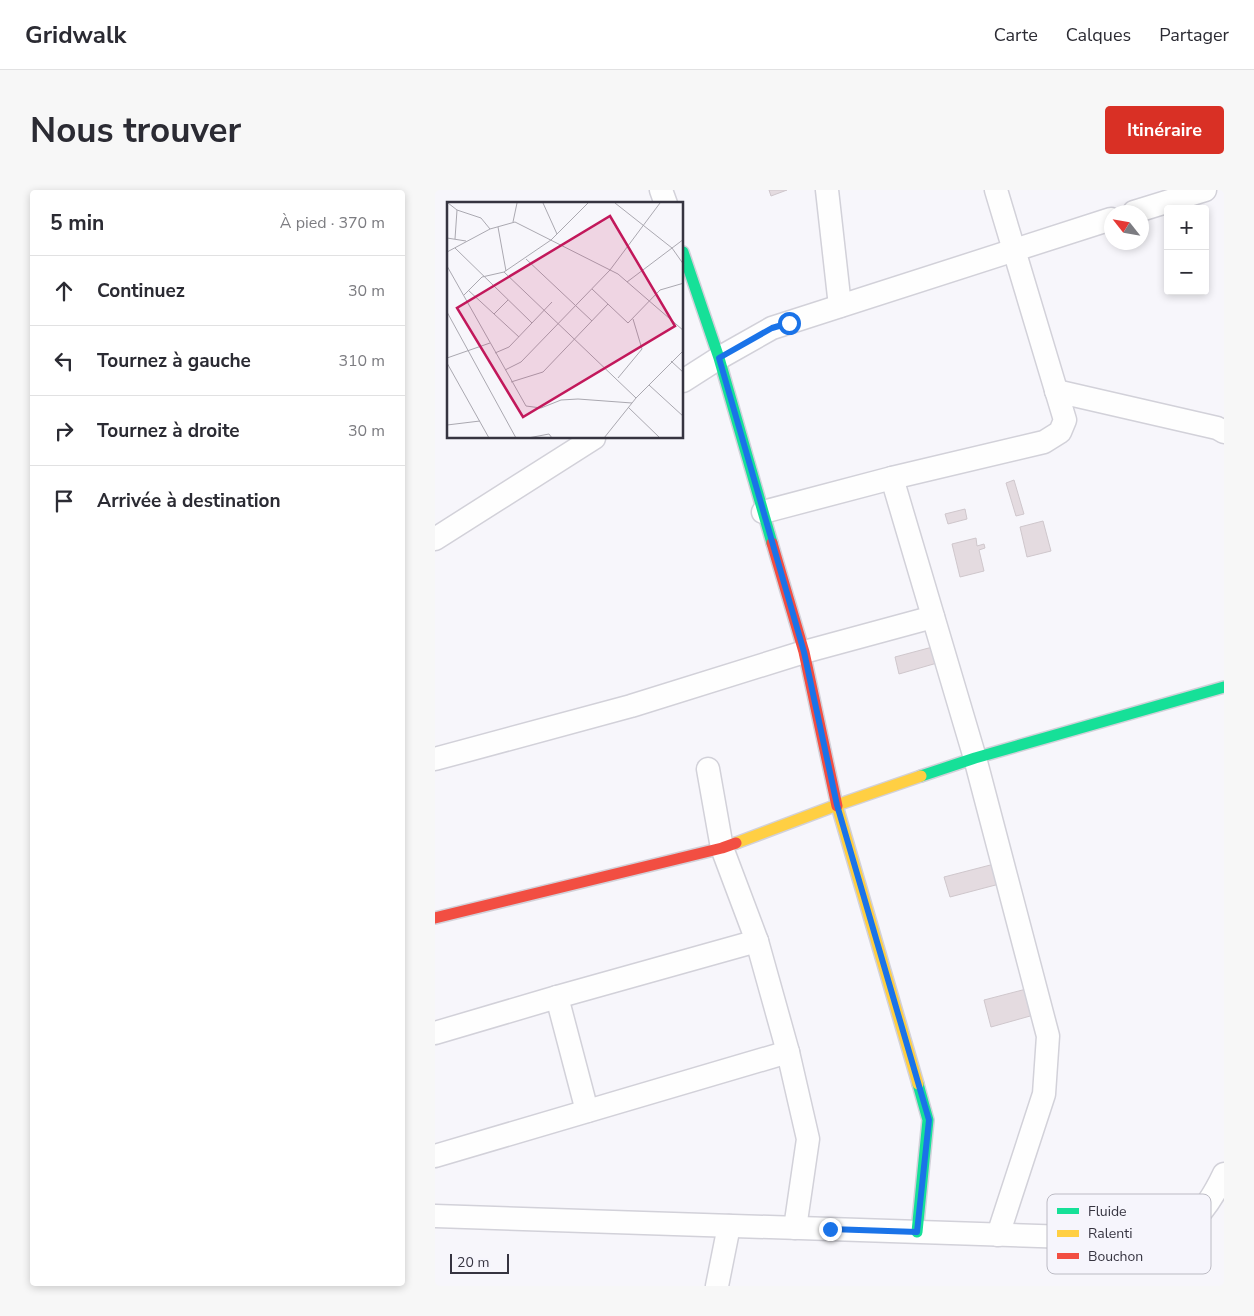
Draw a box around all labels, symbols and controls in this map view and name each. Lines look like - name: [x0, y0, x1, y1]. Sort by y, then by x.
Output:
- text: Gridwalk: [25, 19, 126, 51]
- text: Carte: [994, 23, 1038, 47]
- text: Calques: [1066, 23, 1131, 47]
- text: Partager: [1159, 23, 1229, 47]
- button: Itinéraire: [1105, 106, 1224, 154]
- text: Nous trouver: [30, 107, 241, 154]
- inset map: [447, 202, 684, 439]
- north arrow: [1104, 205, 1149, 250]
- map controls: [1164, 205, 1209, 295]
- button: +: [1164, 205, 1209, 250]
- text: 5 min: [50, 209, 104, 237]
- text: À pied · 370 m: [280, 212, 385, 234]
- button: −: [1164, 250, 1209, 295]
- icon: ahead: [50, 277, 78, 305]
- text: Continuez: [97, 278, 185, 304]
- text: 30 m: [348, 280, 385, 302]
- route start: [778, 312, 801, 335]
- icon: left: [50, 347, 78, 375]
- text: Tournez à gauche: [97, 348, 251, 374]
- text: 310 m: [338, 350, 385, 372]
- icon: right: [50, 417, 78, 445]
- text: Tournez à droite: [97, 418, 240, 444]
- text: 30 m: [348, 420, 385, 442]
- icon: arrive: [50, 487, 78, 515]
- text: Arrivée à destination: [97, 488, 281, 514]
- legend: [1047, 1194, 1211, 1274]
- text: Fluide: [1088, 1202, 1127, 1221]
- route end: [819, 1218, 842, 1241]
- text: Ralenti: [1088, 1224, 1132, 1243]
- text: Bouchon: [1088, 1247, 1143, 1266]
- scale bar: [450, 1251, 509, 1274]
- text: 20 m: [457, 1253, 489, 1272]

